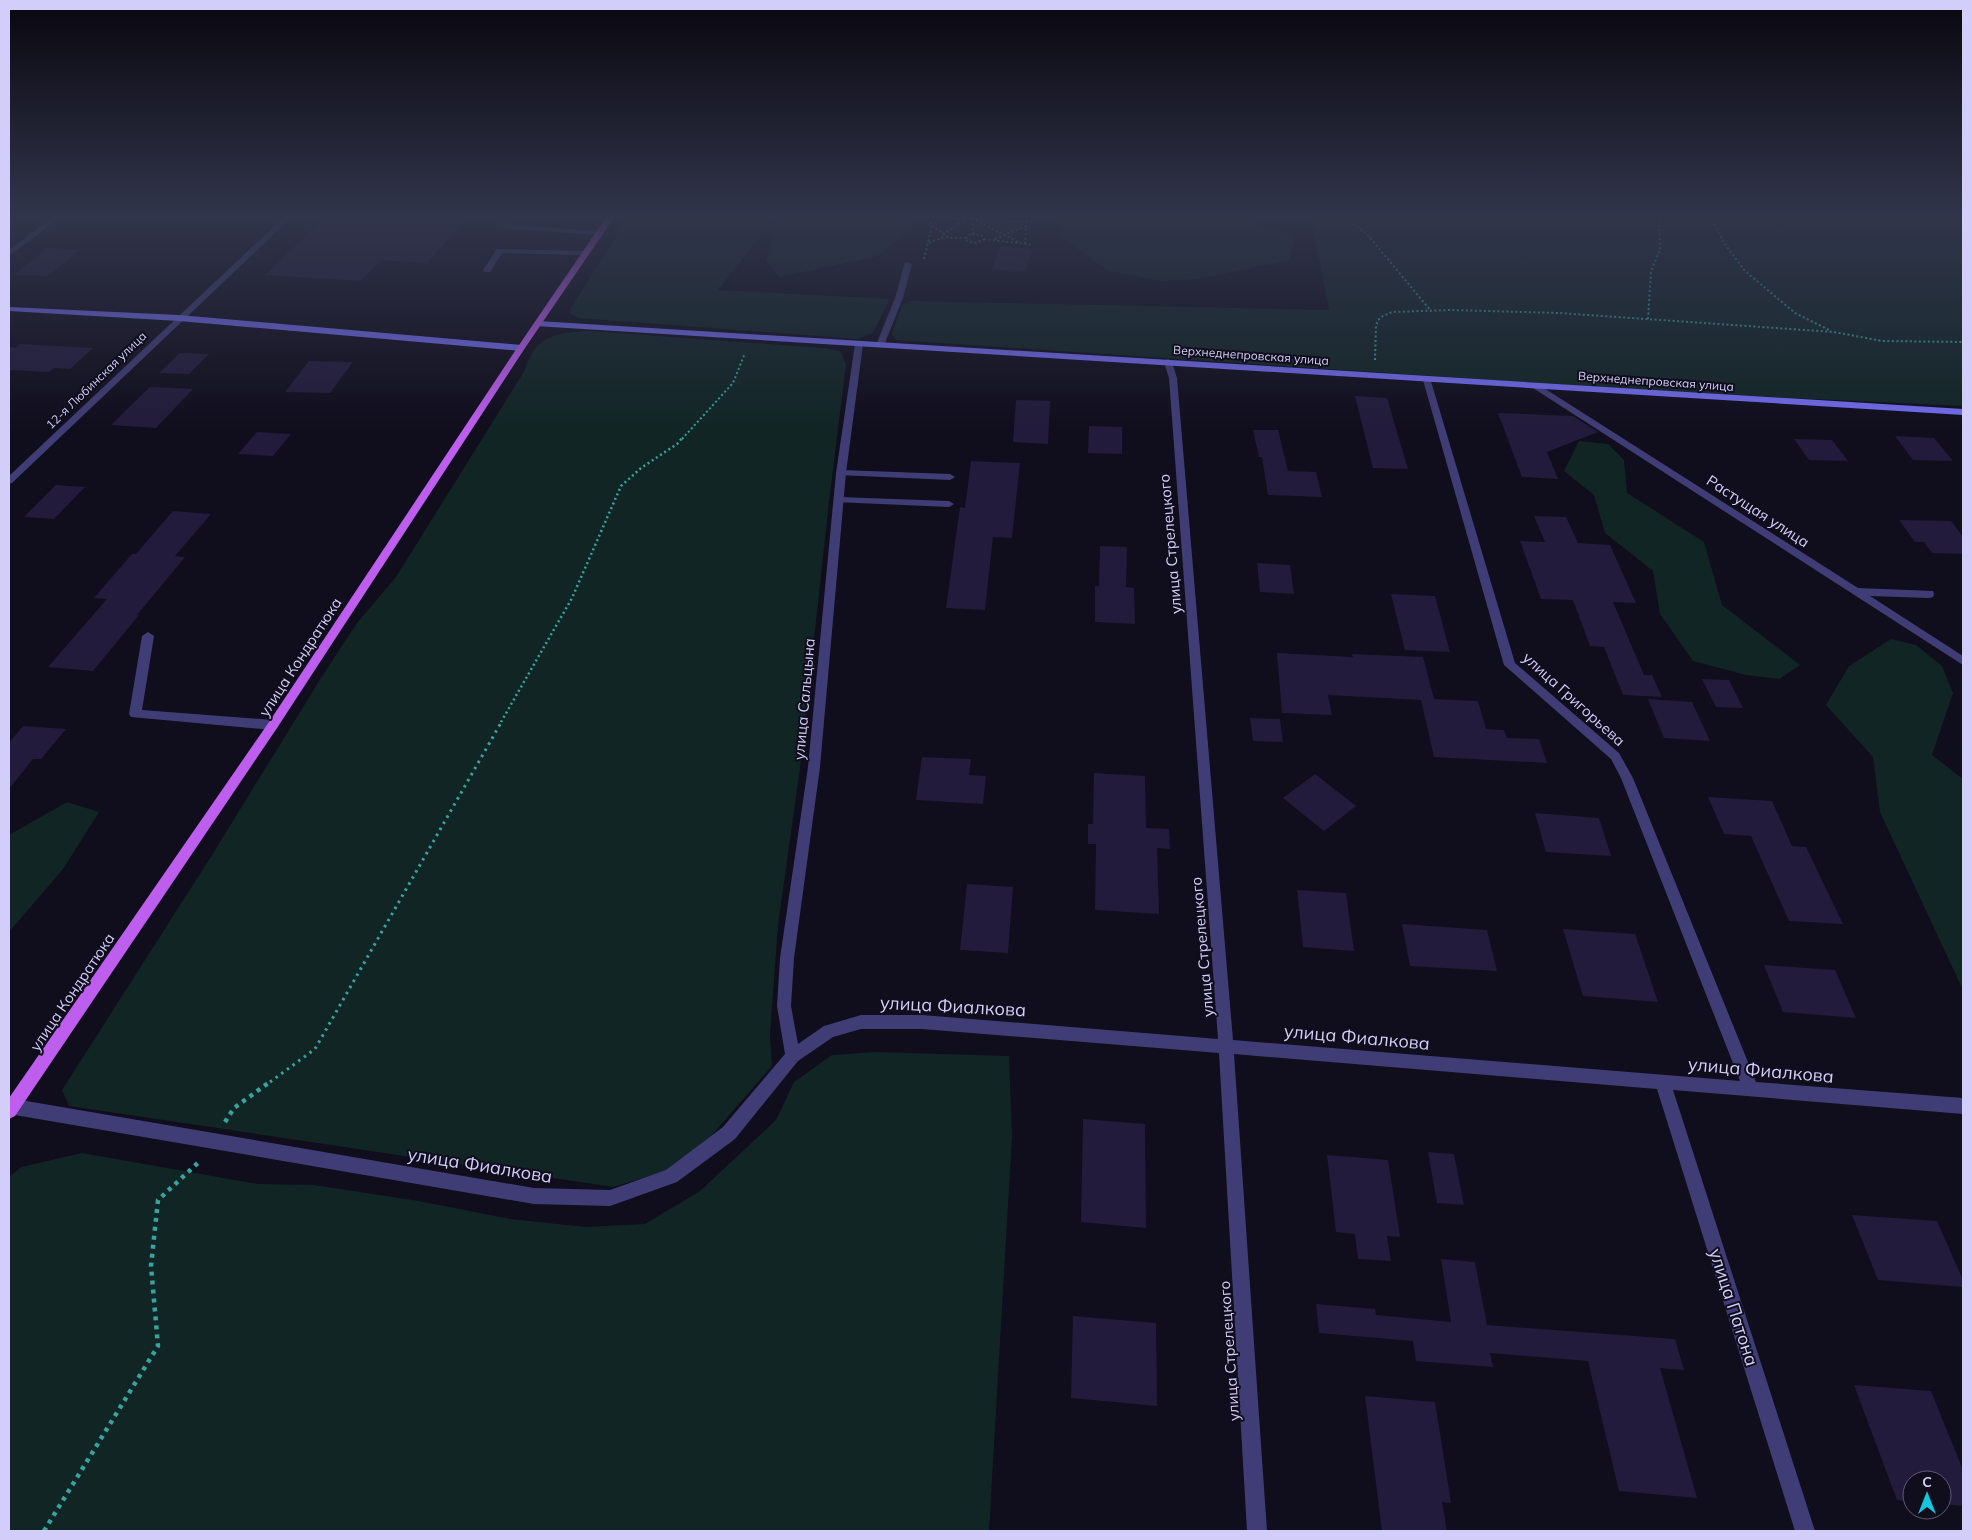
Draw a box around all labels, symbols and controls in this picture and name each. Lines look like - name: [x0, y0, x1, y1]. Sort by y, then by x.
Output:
- street label: 12-я Любинская улица: [43, 328, 149, 432]
- street label: Верхнеднепровская улица: [1173, 342, 1329, 368]
- street label: Верхнеднепровская улица: [1578, 368, 1734, 394]
- street label: Растущая улица: [1703, 471, 1813, 551]
- street label: улица Стрелецкого: [1154, 473, 1186, 615]
- street label: улица Кондратюка: [254, 594, 346, 720]
- street label: улица Сальцына: [789, 637, 819, 761]
- street label: улица Григорьева: [1519, 648, 1629, 750]
- street label: улица Стрелецкого: [1186, 876, 1218, 1018]
- street label: улица Кондратюка: [25, 929, 119, 1055]
- street label: улица Фиалкова: [879, 991, 1027, 1021]
- street label: улица Фиалкова: [1283, 1019, 1431, 1055]
- street label: улица Фиалкова: [1687, 1052, 1835, 1088]
- street label: улица Фиалкова: [406, 1142, 554, 1188]
- street label: улица Патона: [1704, 1245, 1764, 1369]
- street label: улица Стрелецкого: [1215, 1280, 1243, 1422]
- north arrow: [1902, 1470, 1952, 1520]
- text: С: [1922, 1473, 1932, 1491]

